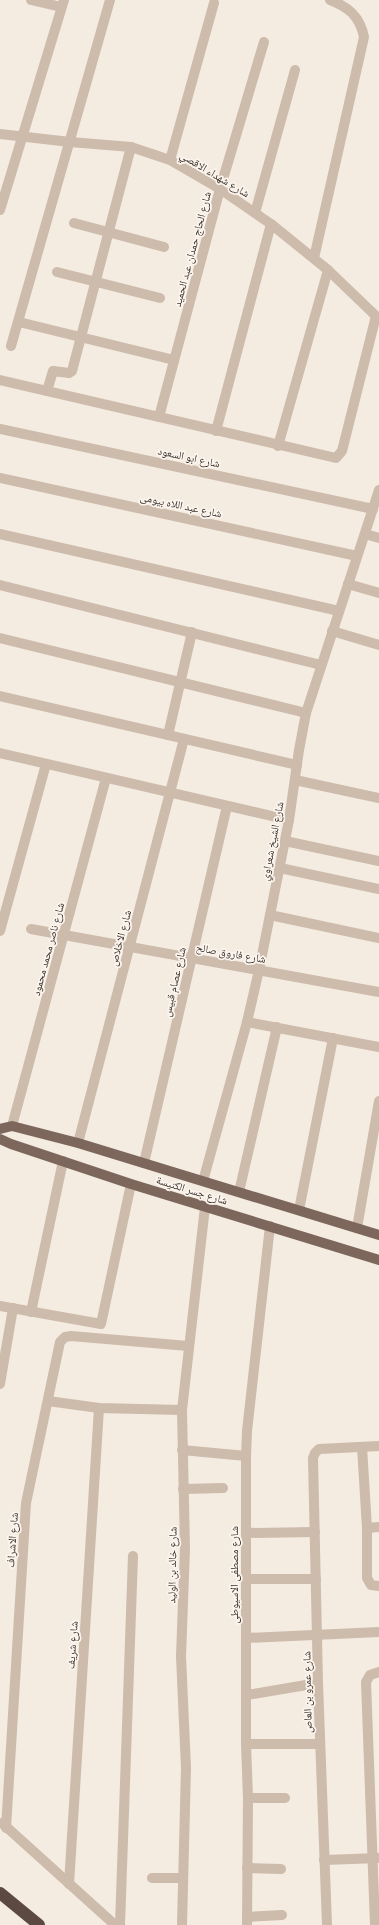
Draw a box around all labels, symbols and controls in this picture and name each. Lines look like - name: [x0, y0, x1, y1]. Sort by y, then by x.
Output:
- street label: شارع شهداء الاقصي: [177, 148, 252, 202]
- street label: شارع الحاج حمدان عبد الحميد: [171, 190, 214, 308]
- street label: شارع ابو السعود: [157, 445, 221, 470]
- street label: شارع عبد اللاه بيومى: [139, 490, 223, 521]
- street label: شارع الشيخ شعراوي: [258, 800, 288, 882]
- street label: شارع ناصر محمد محمود: [30, 901, 67, 997]
- street label: شارع الاخلاص: [107, 909, 134, 968]
- street label: شارع فاروق صالح: [195, 941, 267, 966]
- street label: شارع عصام قبيس: [160, 946, 189, 1018]
- street label: شارع جسر الكنيسة: [155, 1173, 229, 1208]
- street label: شارع الاشراف: [4, 1512, 21, 1568]
- street label: شارع خالد بن الوليد: [165, 1526, 180, 1604]
- street label: شارع مصطفى الاسيوطى: [228, 1526, 241, 1624]
- street label: شارع شريف: [64, 1621, 81, 1669]
- street label: شارع عمرو بن العاص: [300, 1651, 315, 1733]

